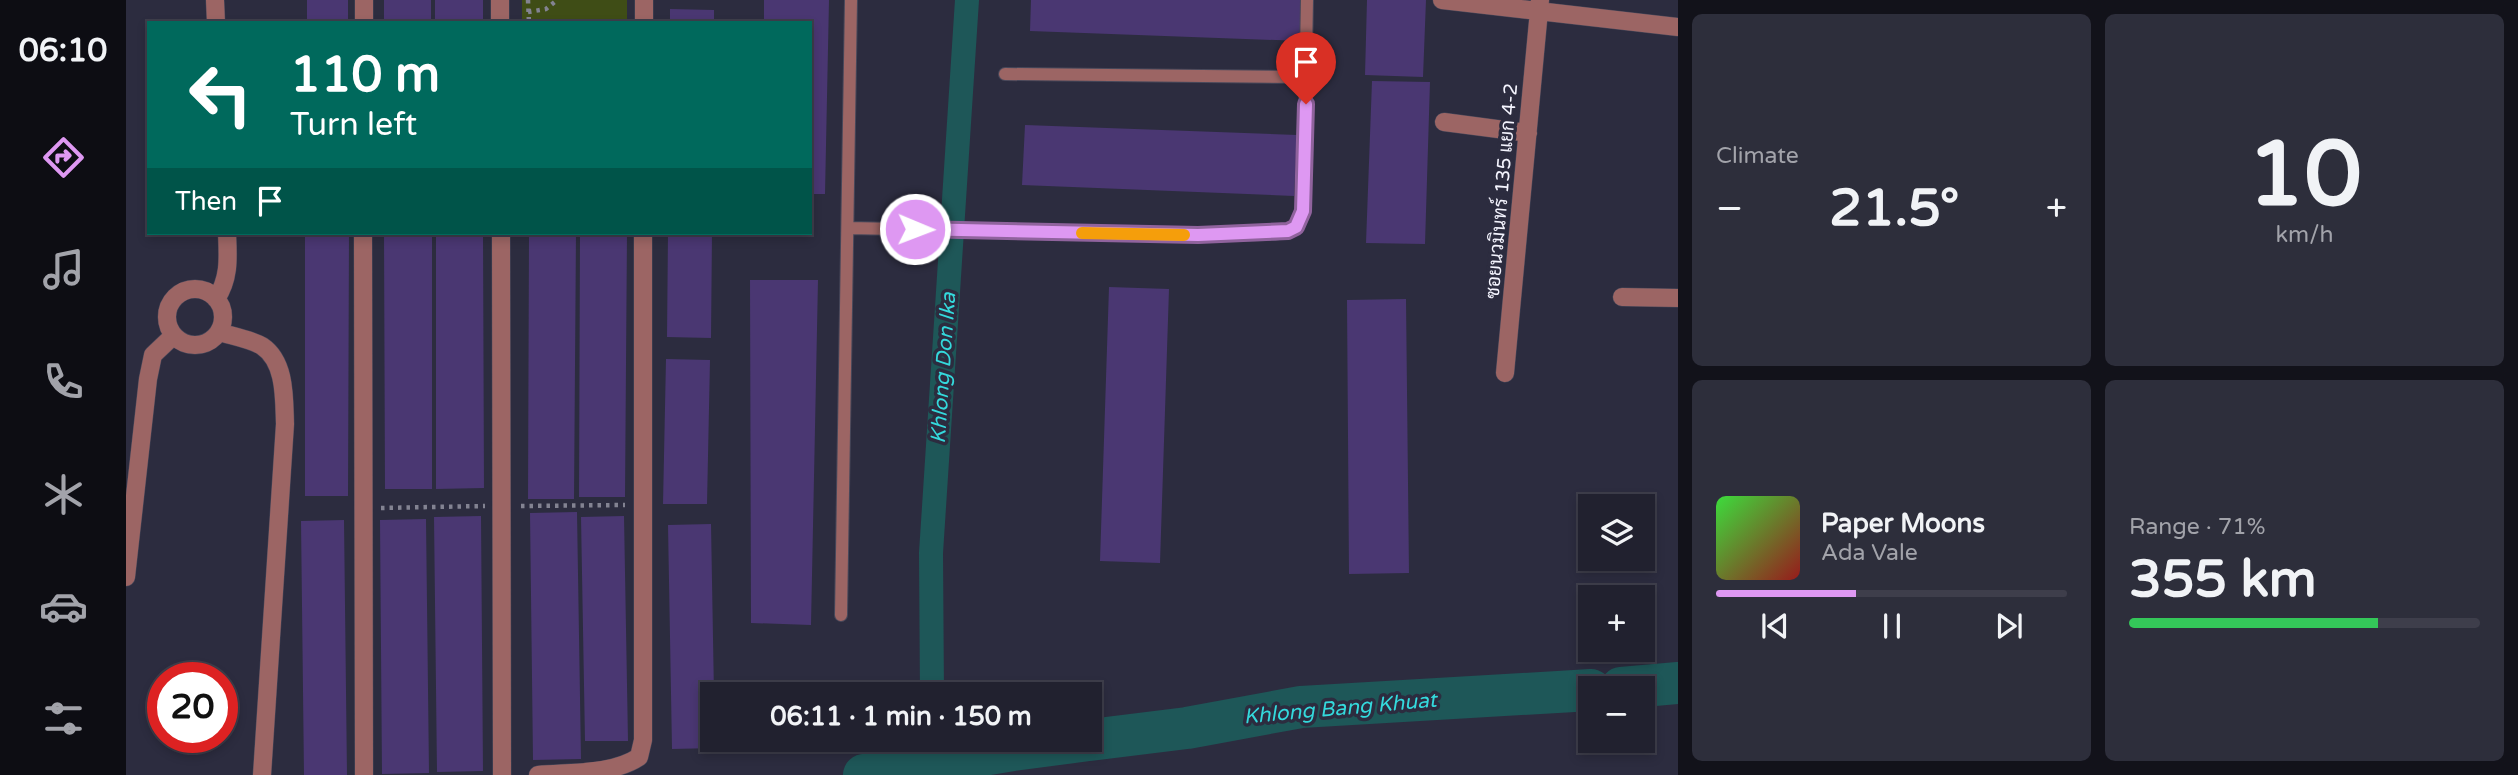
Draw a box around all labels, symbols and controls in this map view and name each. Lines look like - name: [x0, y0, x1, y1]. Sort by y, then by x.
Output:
- text: 06:10: [19, 32, 107, 70]
- pin: [1276, 32, 1336, 104]
- icon: arrive: [1287, 43, 1325, 81]
- text: 110 m: [290, 46, 440, 105]
- icon: left: [175, 49, 266, 140]
- street label: ซอยนวมินทร์ 135 แยก 4-2: [1480, 82, 1522, 300]
- text: Turn left: [290, 106, 417, 144]
- text: 10: [2247, 120, 2362, 230]
- icon: directions: [39, 133, 88, 182]
- text: Climate: [1716, 142, 1799, 170]
- text: 21.5°: [1829, 177, 1959, 240]
- icon: arrive: [251, 182, 289, 220]
- text: Then: [175, 186, 237, 217]
- text: −: [1716, 186, 1743, 232]
- text: +: [2046, 186, 2067, 232]
- position arrow: [878, 192, 952, 266]
- text: km/h: [2276, 221, 2333, 249]
- icon: music: [39, 245, 88, 294]
- water label: Khlong Don Ika: [926, 290, 961, 445]
- icon: phone: [39, 357, 88, 406]
- icon: climate: [39, 470, 88, 519]
- map controls: [1578, 494, 1655, 753]
- button: layers: [1578, 494, 1655, 571]
- text: Paper Moons: [1821, 508, 1985, 539]
- text: Range · 71%: [2129, 513, 2265, 541]
- text: Ada Vale: [1821, 539, 1918, 567]
- text: 355 km: [2129, 548, 2317, 611]
- icon: car: [39, 582, 88, 631]
- button: +: [1578, 585, 1655, 662]
- icon: previous: [1756, 607, 1794, 645]
- icon: pause: [1873, 607, 1911, 645]
- icon: next: [1990, 607, 2028, 645]
- speed limit sign: 20: [147, 662, 238, 753]
- button: −: [1578, 676, 1655, 753]
- water label: Khlong Bang Khuat: [1243, 687, 1439, 729]
- icon: filters: [39, 694, 88, 743]
- text: 06:11 · 1 min · 150 m: [770, 701, 1032, 732]

